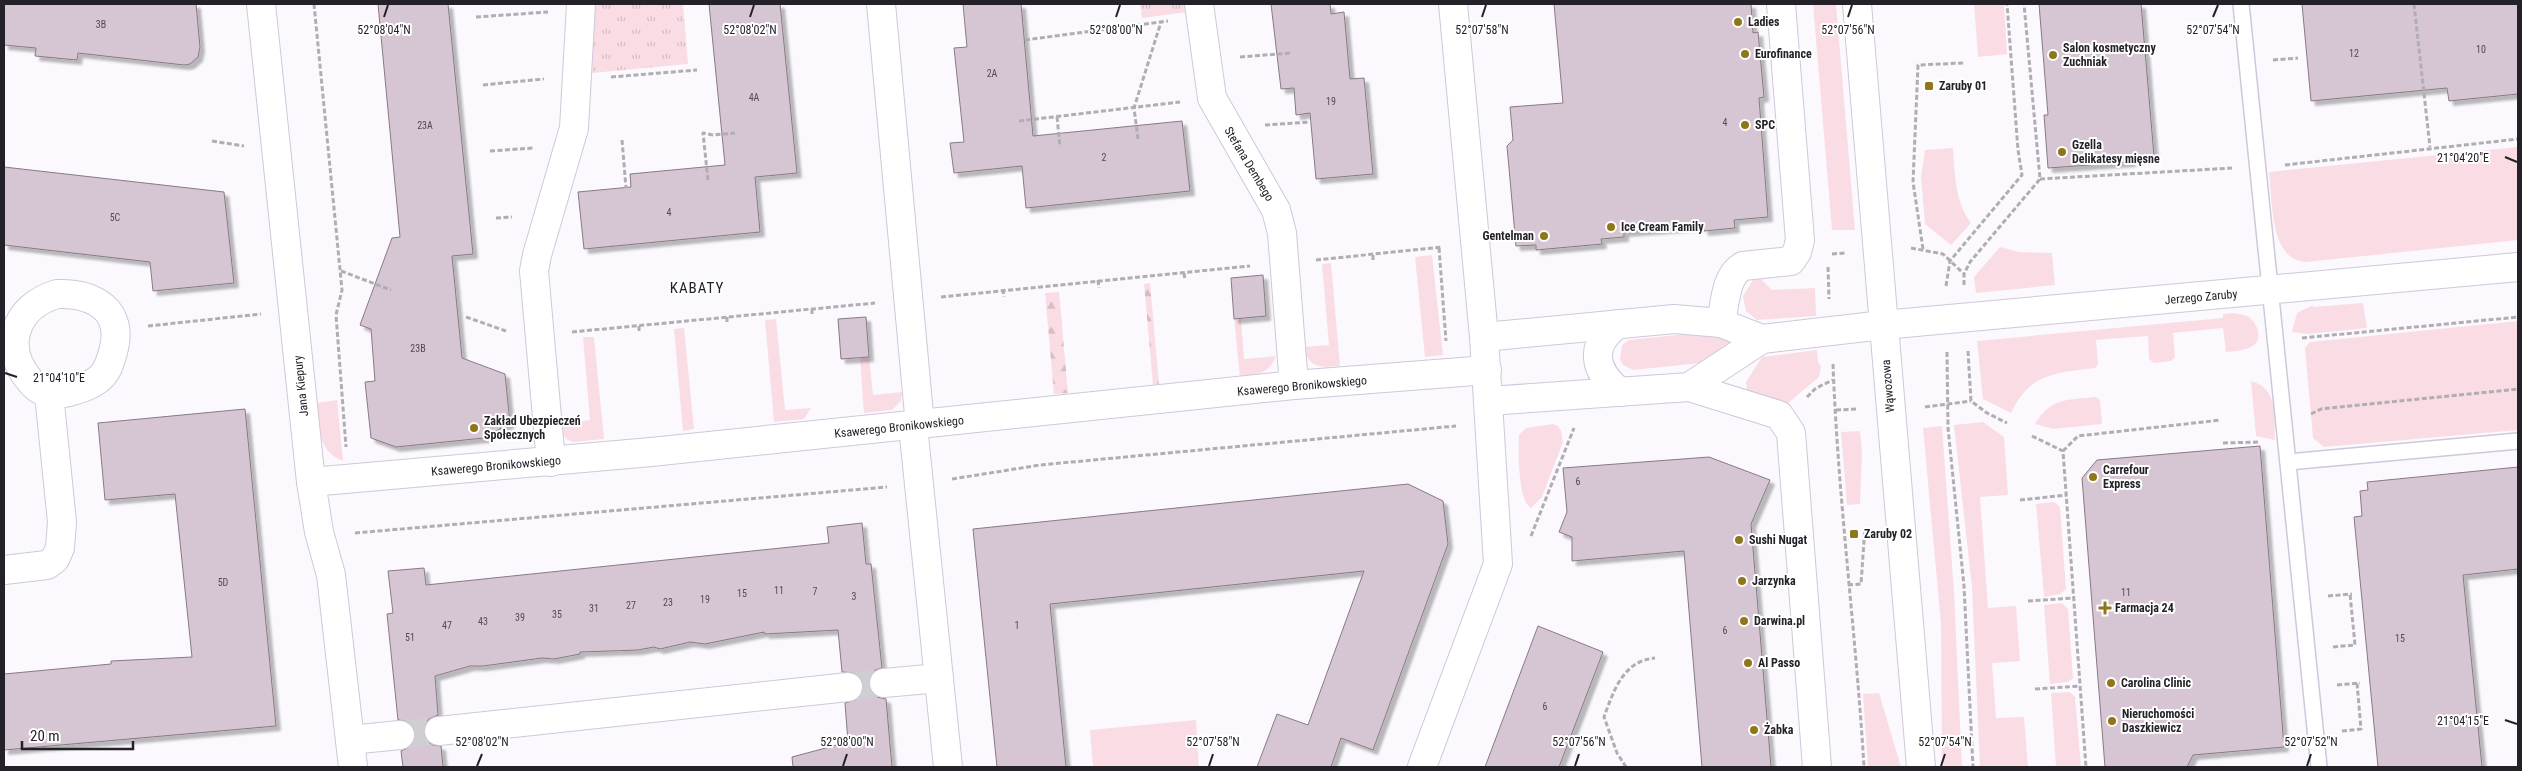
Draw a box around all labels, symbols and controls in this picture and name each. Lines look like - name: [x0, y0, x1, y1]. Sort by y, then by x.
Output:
- place label: Ladies: [1748, 15, 1780, 29]
- marker: Ladies: [1732, 16, 1744, 28]
- house number: 3B: [96, 19, 106, 30]
- text: 52°08'04"N: [357, 23, 411, 37]
- text: 52°08'02"N: [723, 23, 777, 37]
- text: 52°08'00"N: [1089, 23, 1143, 37]
- text: 52°07'58"N: [1455, 23, 1509, 37]
- text: 52°07'56"N: [1821, 23, 1875, 37]
- text: 52°07'54"N: [2186, 23, 2240, 37]
- place label: Salon kosmetyczny Zuchniak: [2063, 41, 2156, 69]
- house number: 10: [2476, 44, 2486, 55]
- place label: Eurofinance: [1755, 47, 1812, 61]
- marker: Eurofinance: [1739, 48, 1751, 60]
- house number: 12: [2349, 48, 2359, 59]
- marker: Salon kosmetyczny Zuchniak: [2047, 49, 2059, 61]
- house number: 2A: [987, 68, 998, 79]
- place label: Zaruby 01: [1939, 79, 1987, 93]
- marker: Zaruby 01: [1923, 80, 1935, 92]
- house number: 4A: [749, 92, 760, 103]
- house number: 19: [1326, 96, 1336, 107]
- house number: 4: [1723, 117, 1728, 128]
- place label: SPC: [1755, 118, 1775, 132]
- marker: SPC: [1739, 119, 1751, 131]
- house number: 23A: [417, 120, 433, 131]
- street label: Stefana Dembego: [1221, 124, 1277, 204]
- place label: Gzella Delikatesy mięsne: [2072, 138, 2160, 166]
- marker: Gzella Delikatesy mięsne: [2056, 146, 2068, 158]
- text: 21°04'20"E: [2437, 151, 2489, 165]
- house number: 2: [1102, 152, 1107, 163]
- house number: 4: [667, 207, 672, 218]
- house number: 5C: [110, 212, 121, 223]
- place label: Ice Cream Family: [1621, 220, 1704, 234]
- marker: Ice Cream Family: [1605, 221, 1617, 233]
- place label: Gentelman: [1482, 229, 1534, 243]
- marker: Gentelman: [1538, 230, 1550, 242]
- district label: KABATY: [670, 279, 724, 297]
- street label: Jerzego Zaruby: [2164, 287, 2238, 307]
- house number: 23B: [410, 343, 426, 354]
- street label: Jana Kiepury: [291, 355, 311, 417]
- street label: Wąwozowa: [1879, 359, 1897, 413]
- text: 21°04'10"E: [33, 371, 85, 385]
- street label: Ksawerego Bronikowskiego: [1237, 373, 1367, 399]
- street label: Ksawerego Bronikowskiego: [834, 413, 964, 441]
- place label: Zakład Ubezpieczeń Społecznych: [484, 414, 581, 442]
- marker: Zakład Ubezpieczeń Społecznych: [468, 422, 480, 434]
- street label: Ksawerego Bronikowskiego: [431, 453, 561, 479]
- place label: Carrefour Express: [2103, 463, 2149, 491]
- marker: Carrefour Express: [2087, 471, 2099, 483]
- house number: 6: [1576, 476, 1581, 487]
- place label: Zaruby 02: [1864, 527, 1912, 541]
- marker: Zaruby 02: [1848, 528, 1860, 540]
- place label: Sushi Nugat: [1749, 533, 1807, 547]
- marker: Sushi Nugat: [1733, 534, 1745, 546]
- place label: Jarzynka: [1752, 574, 1796, 588]
- marker: Jarzynka: [1736, 575, 1748, 587]
- house number: 5D: [218, 577, 229, 588]
- house number: 11: [774, 585, 784, 596]
- house number: 7: [813, 586, 818, 597]
- house number: 11: [2121, 587, 2131, 598]
- house number: 15: [737, 588, 747, 599]
- house number: 3: [852, 591, 857, 602]
- house number: 19: [700, 594, 710, 605]
- house number: 23: [663, 597, 673, 608]
- house number: 27: [626, 600, 636, 611]
- place label: Farmacja 24: [2115, 601, 2174, 615]
- marker: Farmacja 24: [2099, 602, 2111, 614]
- house number: 31: [589, 603, 599, 614]
- house number: 35: [552, 609, 562, 620]
- house number: 39: [515, 612, 525, 623]
- place label: Darwina.pl: [1754, 614, 1805, 628]
- marker: Darwina.pl: [1738, 615, 1750, 627]
- house number: 43: [478, 616, 488, 627]
- house number: 47: [442, 620, 452, 631]
- house number: 1: [1015, 620, 1019, 631]
- house number: 6: [1723, 625, 1728, 636]
- house number: 51: [405, 632, 415, 643]
- house number: 15: [2395, 633, 2405, 644]
- place label: Al Passo: [1758, 656, 1800, 670]
- marker: Al Passo: [1742, 657, 1754, 669]
- place label: Carolina Clinic: [2121, 676, 2191, 690]
- marker: Carolina Clinic: [2105, 677, 2117, 689]
- house number: 6: [1543, 701, 1548, 712]
- place label: Nieruchomości Daszkiewicz: [2122, 707, 2194, 735]
- text: 21°04'15"E: [2437, 714, 2489, 728]
- marker: Nieruchomości Daszkiewicz: [2106, 715, 2118, 727]
- scale bar: [22, 718, 134, 750]
- place label: Żabka: [1764, 722, 1794, 737]
- marker: Żabka: [1748, 724, 1760, 736]
- text: 20 m: [30, 727, 60, 745]
- text: 52°08'02"N: [455, 735, 509, 749]
- text: 52°08'00"N: [820, 735, 874, 749]
- text: 52°07'58"N: [1186, 735, 1240, 749]
- text: 52°07'56"N: [1552, 735, 1606, 749]
- text: 52°07'54"N: [1918, 735, 1972, 749]
- text: 52°07'52"N: [2284, 735, 2338, 749]

